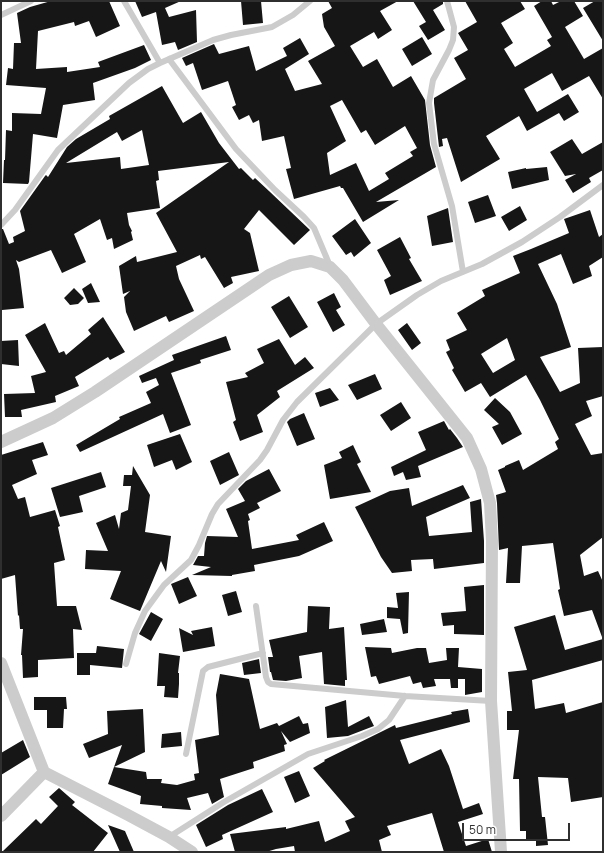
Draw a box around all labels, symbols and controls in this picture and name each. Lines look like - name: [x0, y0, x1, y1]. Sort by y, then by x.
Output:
- scale bar: [464, 815, 572, 841]
- text: 50 m: [469, 821, 496, 838]

